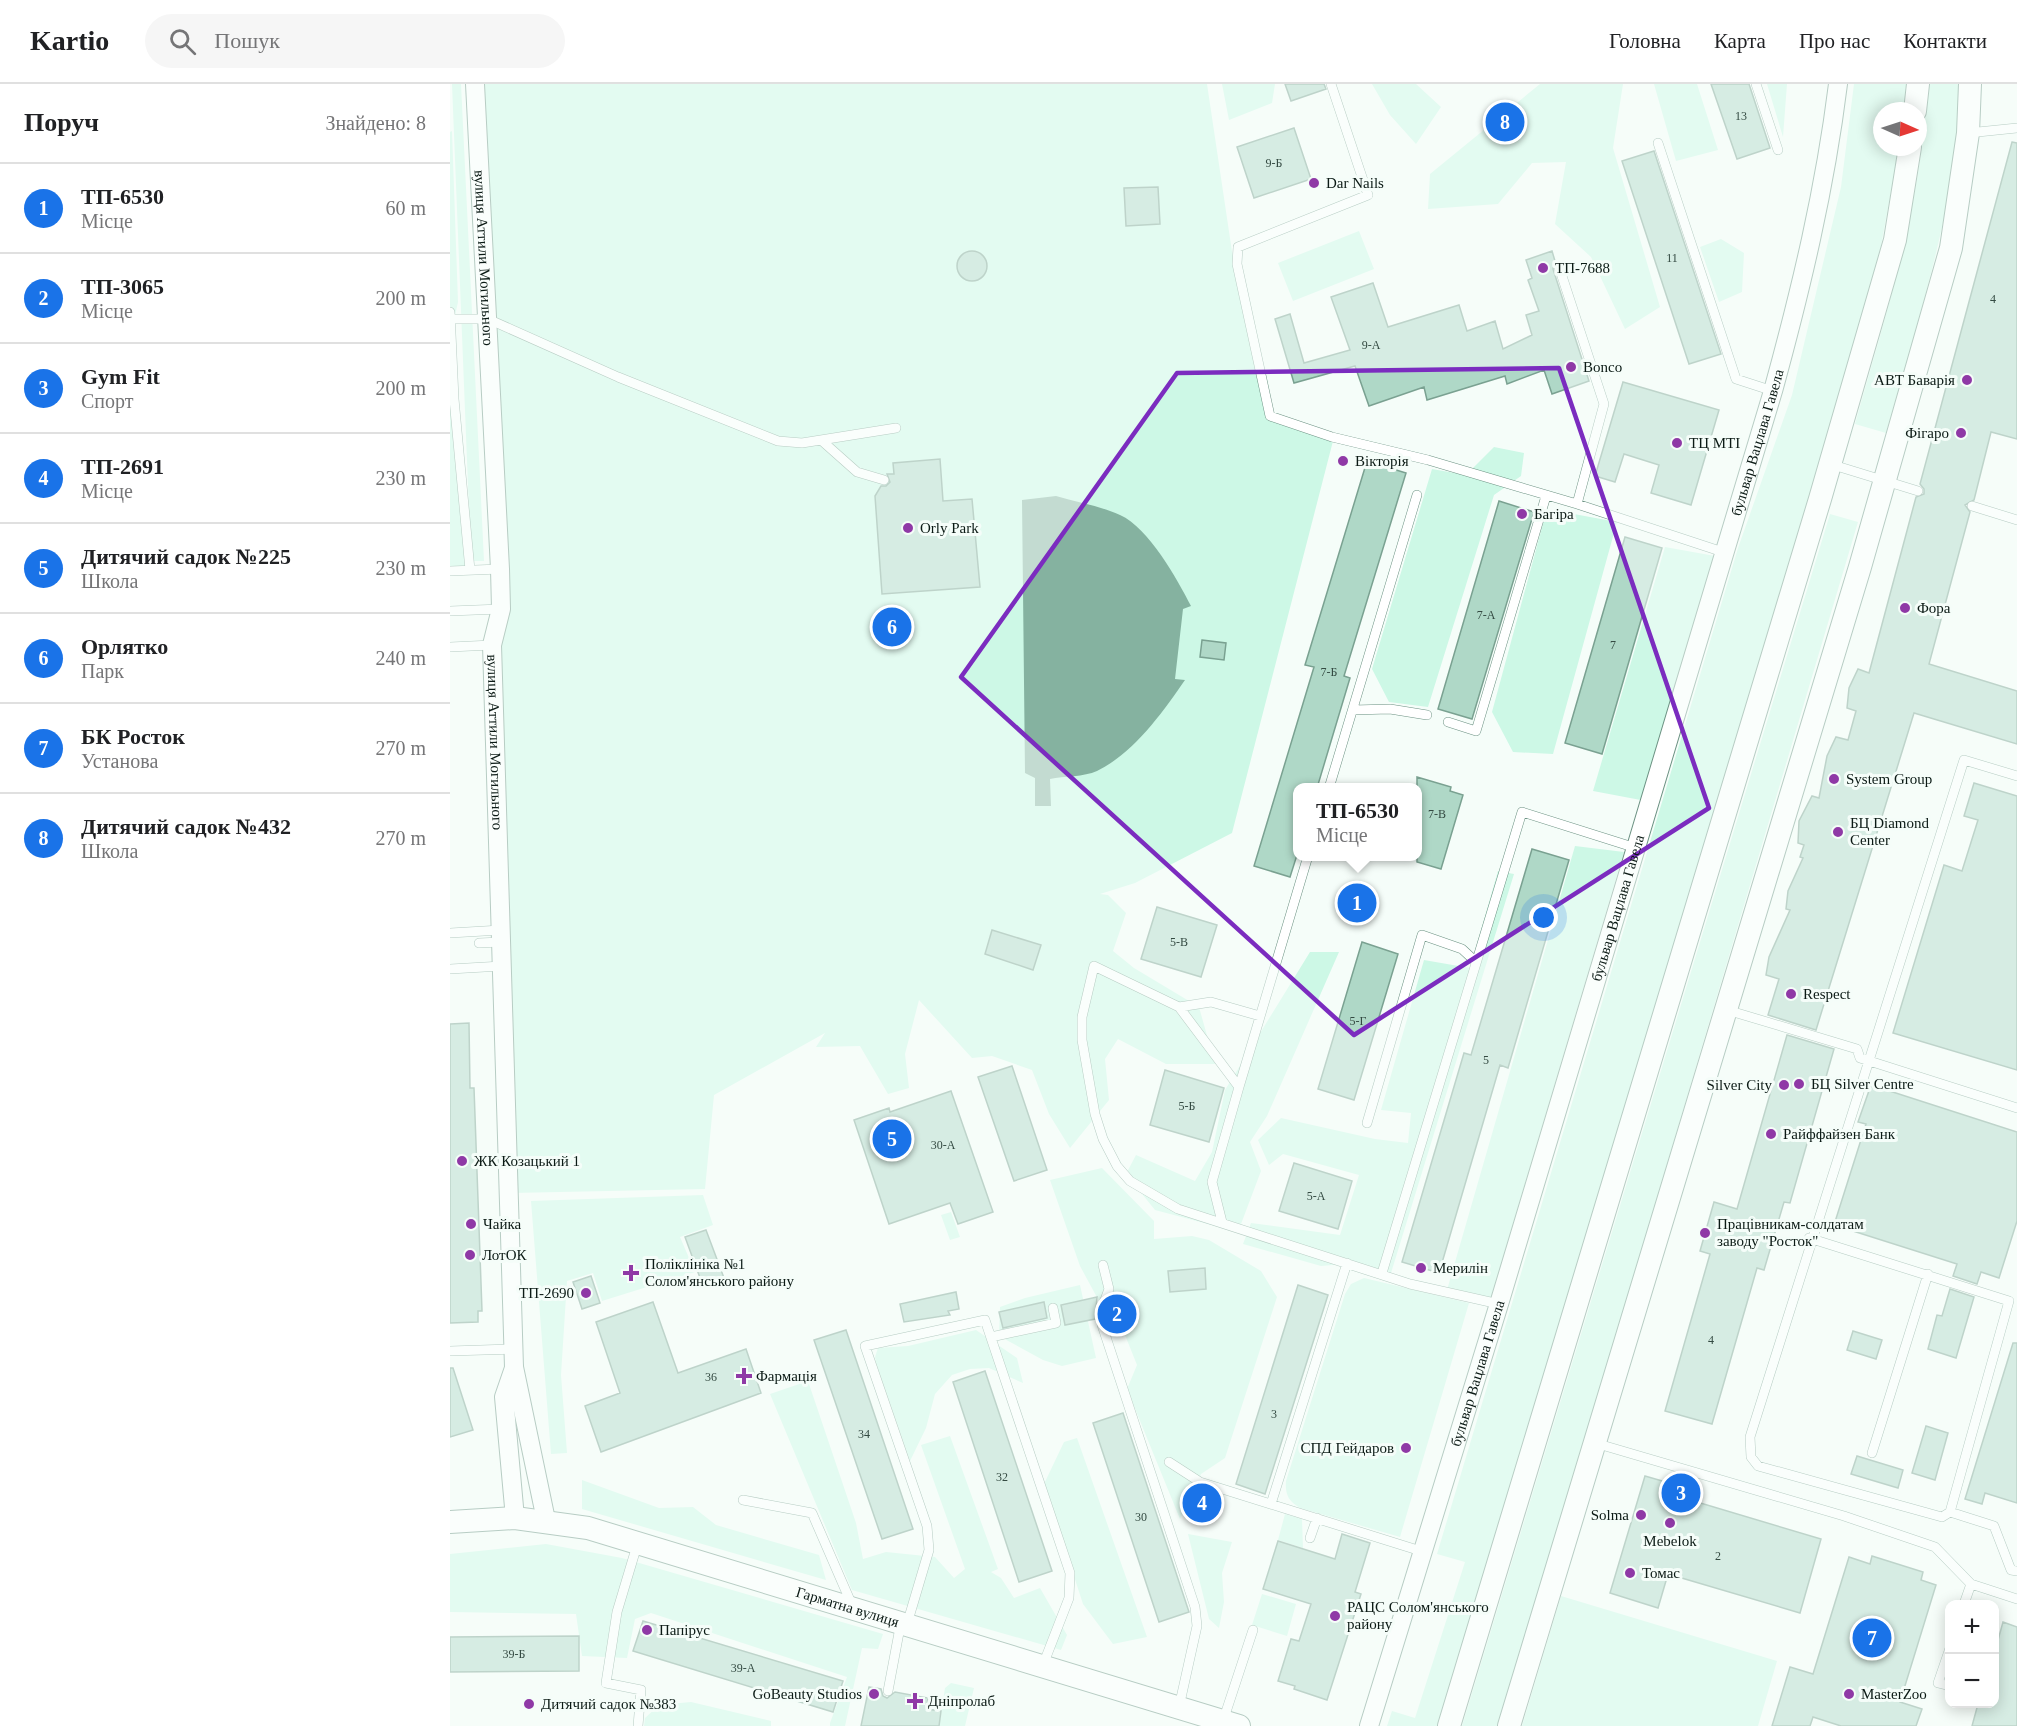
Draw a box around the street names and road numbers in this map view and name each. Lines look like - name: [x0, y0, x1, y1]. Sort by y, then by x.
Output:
- street label: вулиця Аттили Могильного: [471, 169, 496, 346]
- street label: бульвар Вацлава Гавела: [1728, 367, 1787, 518]
- street label: вулиця Аттили Могильного: [484, 654, 506, 830]
- street label: бульвар Вацлава Гавела: [1588, 833, 1647, 983]
- street label: бульвар Вацлава Гавела: [1448, 1298, 1508, 1448]
- street label: Гарматна вулиця: [794, 1584, 901, 1630]

